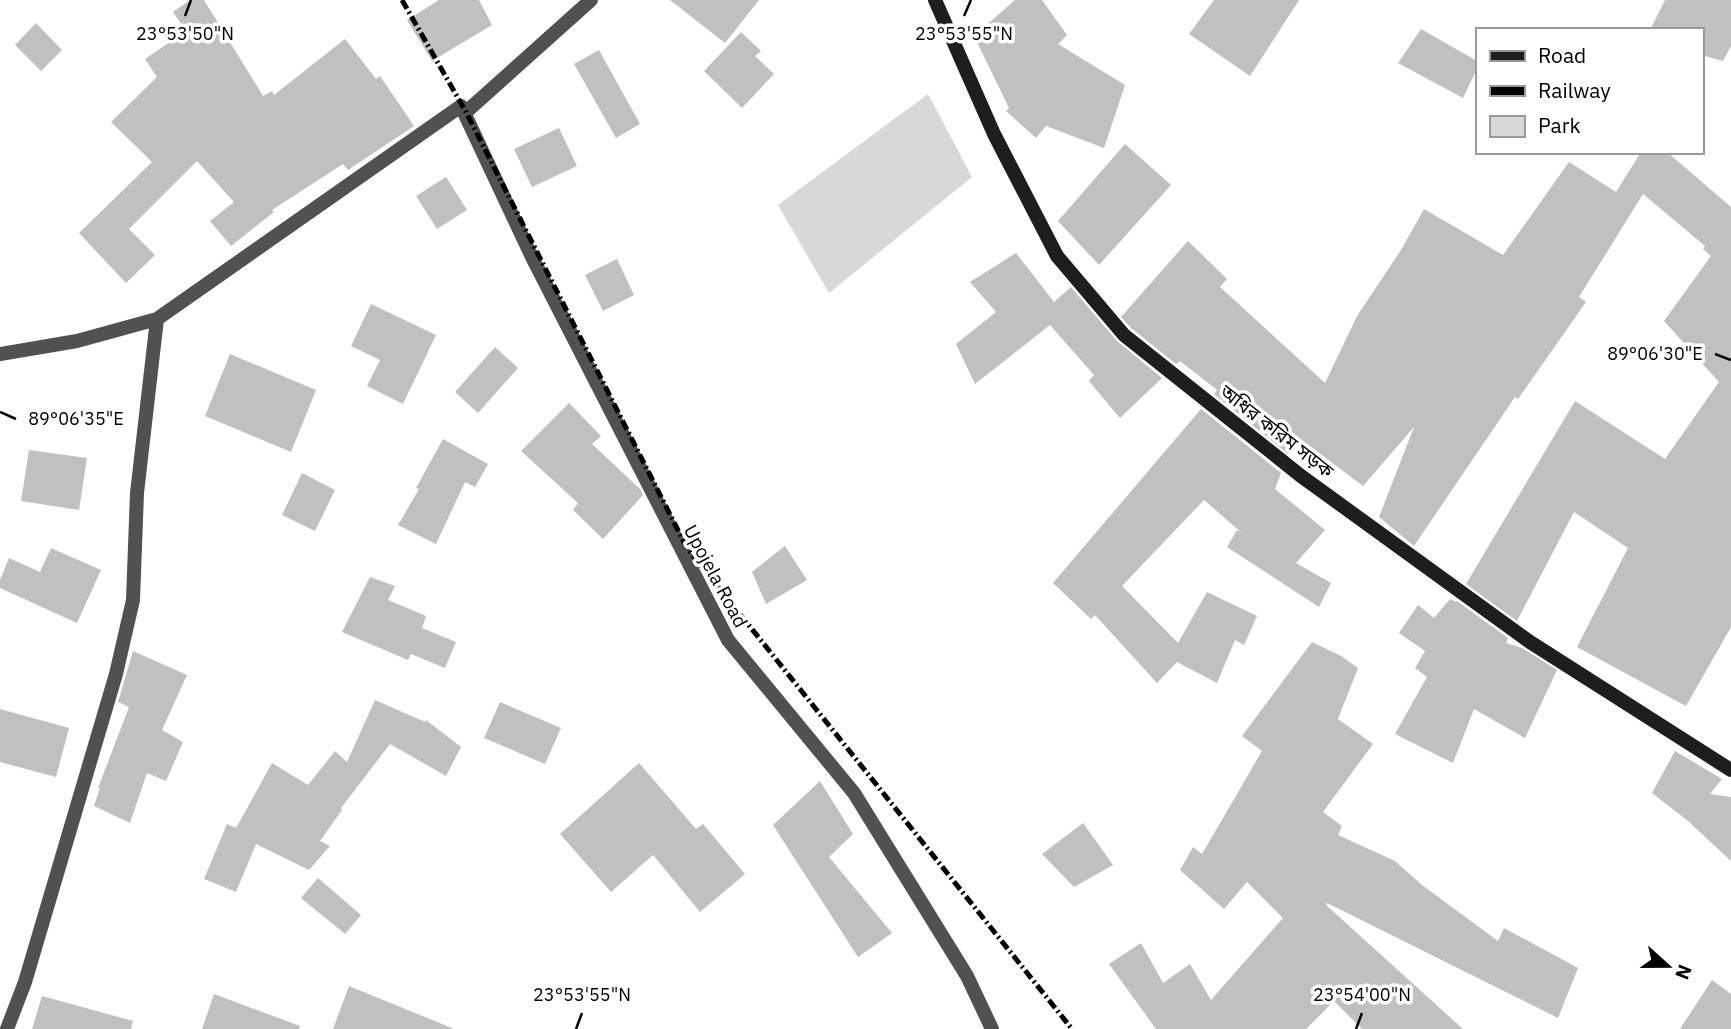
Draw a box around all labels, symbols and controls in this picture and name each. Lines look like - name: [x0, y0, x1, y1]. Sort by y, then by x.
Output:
- text: 23°53'50"N: [136, 22, 234, 45]
- text: 23°53'55"N: [915, 22, 1013, 45]
- legend: [1476, 28, 1703, 154]
- text: Road: [1538, 41, 1586, 69]
- text: Railway: [1538, 76, 1611, 104]
- text: Park: [1538, 111, 1581, 139]
- text: 89°06'30"E: [1607, 342, 1703, 365]
- street label: অধির করিম সড়ক: [1215, 379, 1339, 483]
- text: 89°06'35"E: [28, 407, 124, 430]
- street label: Upojela Road: [679, 520, 753, 632]
- north arrow: [1633, 931, 1703, 1001]
- text: N: [1670, 961, 1698, 983]
- text: 23°53'55"N: [533, 983, 631, 1006]
- text: 23°54'00"N: [1313, 983, 1411, 1006]

